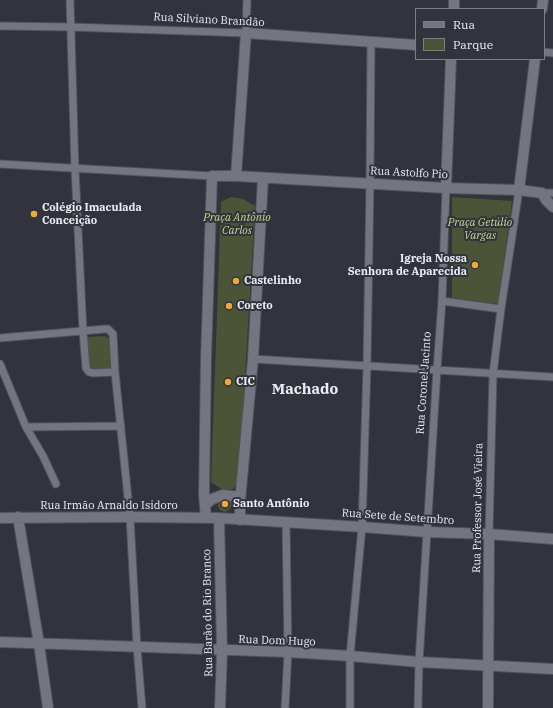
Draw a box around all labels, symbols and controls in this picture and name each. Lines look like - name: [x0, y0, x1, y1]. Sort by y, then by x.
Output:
- legend: [415, 8, 545, 60]
- street label: Rua Silviano Brandão: [153, 10, 265, 30]
- text: Rua: [453, 17, 475, 32]
- text: Parque: [453, 37, 493, 52]
- street label: Rua Astolfo Pio: [370, 164, 448, 182]
- place label: Colégio Imaculada Conceição: [42, 201, 142, 227]
- marker: Colégio Imaculada Conceição: [29, 209, 39, 219]
- park label: Praça Antônio Carlos: [203, 211, 271, 237]
- park label: Praça Getúlio Vargas: [448, 216, 512, 242]
- place label: Igreja Nossa Senhora de Aparecida: [348, 252, 467, 278]
- marker: Igreja Nossa Senhora de Aparecida: [470, 260, 480, 270]
- place label: Castelinho: [244, 274, 301, 288]
- marker: Castelinho: [231, 276, 241, 286]
- place label: Coreto: [237, 299, 273, 313]
- marker: Coreto: [224, 301, 234, 311]
- street label: Rua Coronel Jacinto: [414, 331, 434, 435]
- place label: CIC: [236, 375, 255, 389]
- marker: CIC: [223, 377, 233, 387]
- district label: Machado: [272, 381, 338, 399]
- street label: Rua Professor José Vieira: [470, 443, 486, 573]
- place label: Santo Antônio: [233, 497, 309, 511]
- street label: Rua Irmão Arnaldo Isidoro: [40, 499, 178, 513]
- marker: Santo Antônio: [220, 499, 230, 509]
- street label: Rua Sete de Setembro: [341, 506, 455, 528]
- street label: Rua Barão do Rio Branco: [200, 549, 216, 677]
- street label: Rua Dom Hugo: [238, 633, 316, 649]

